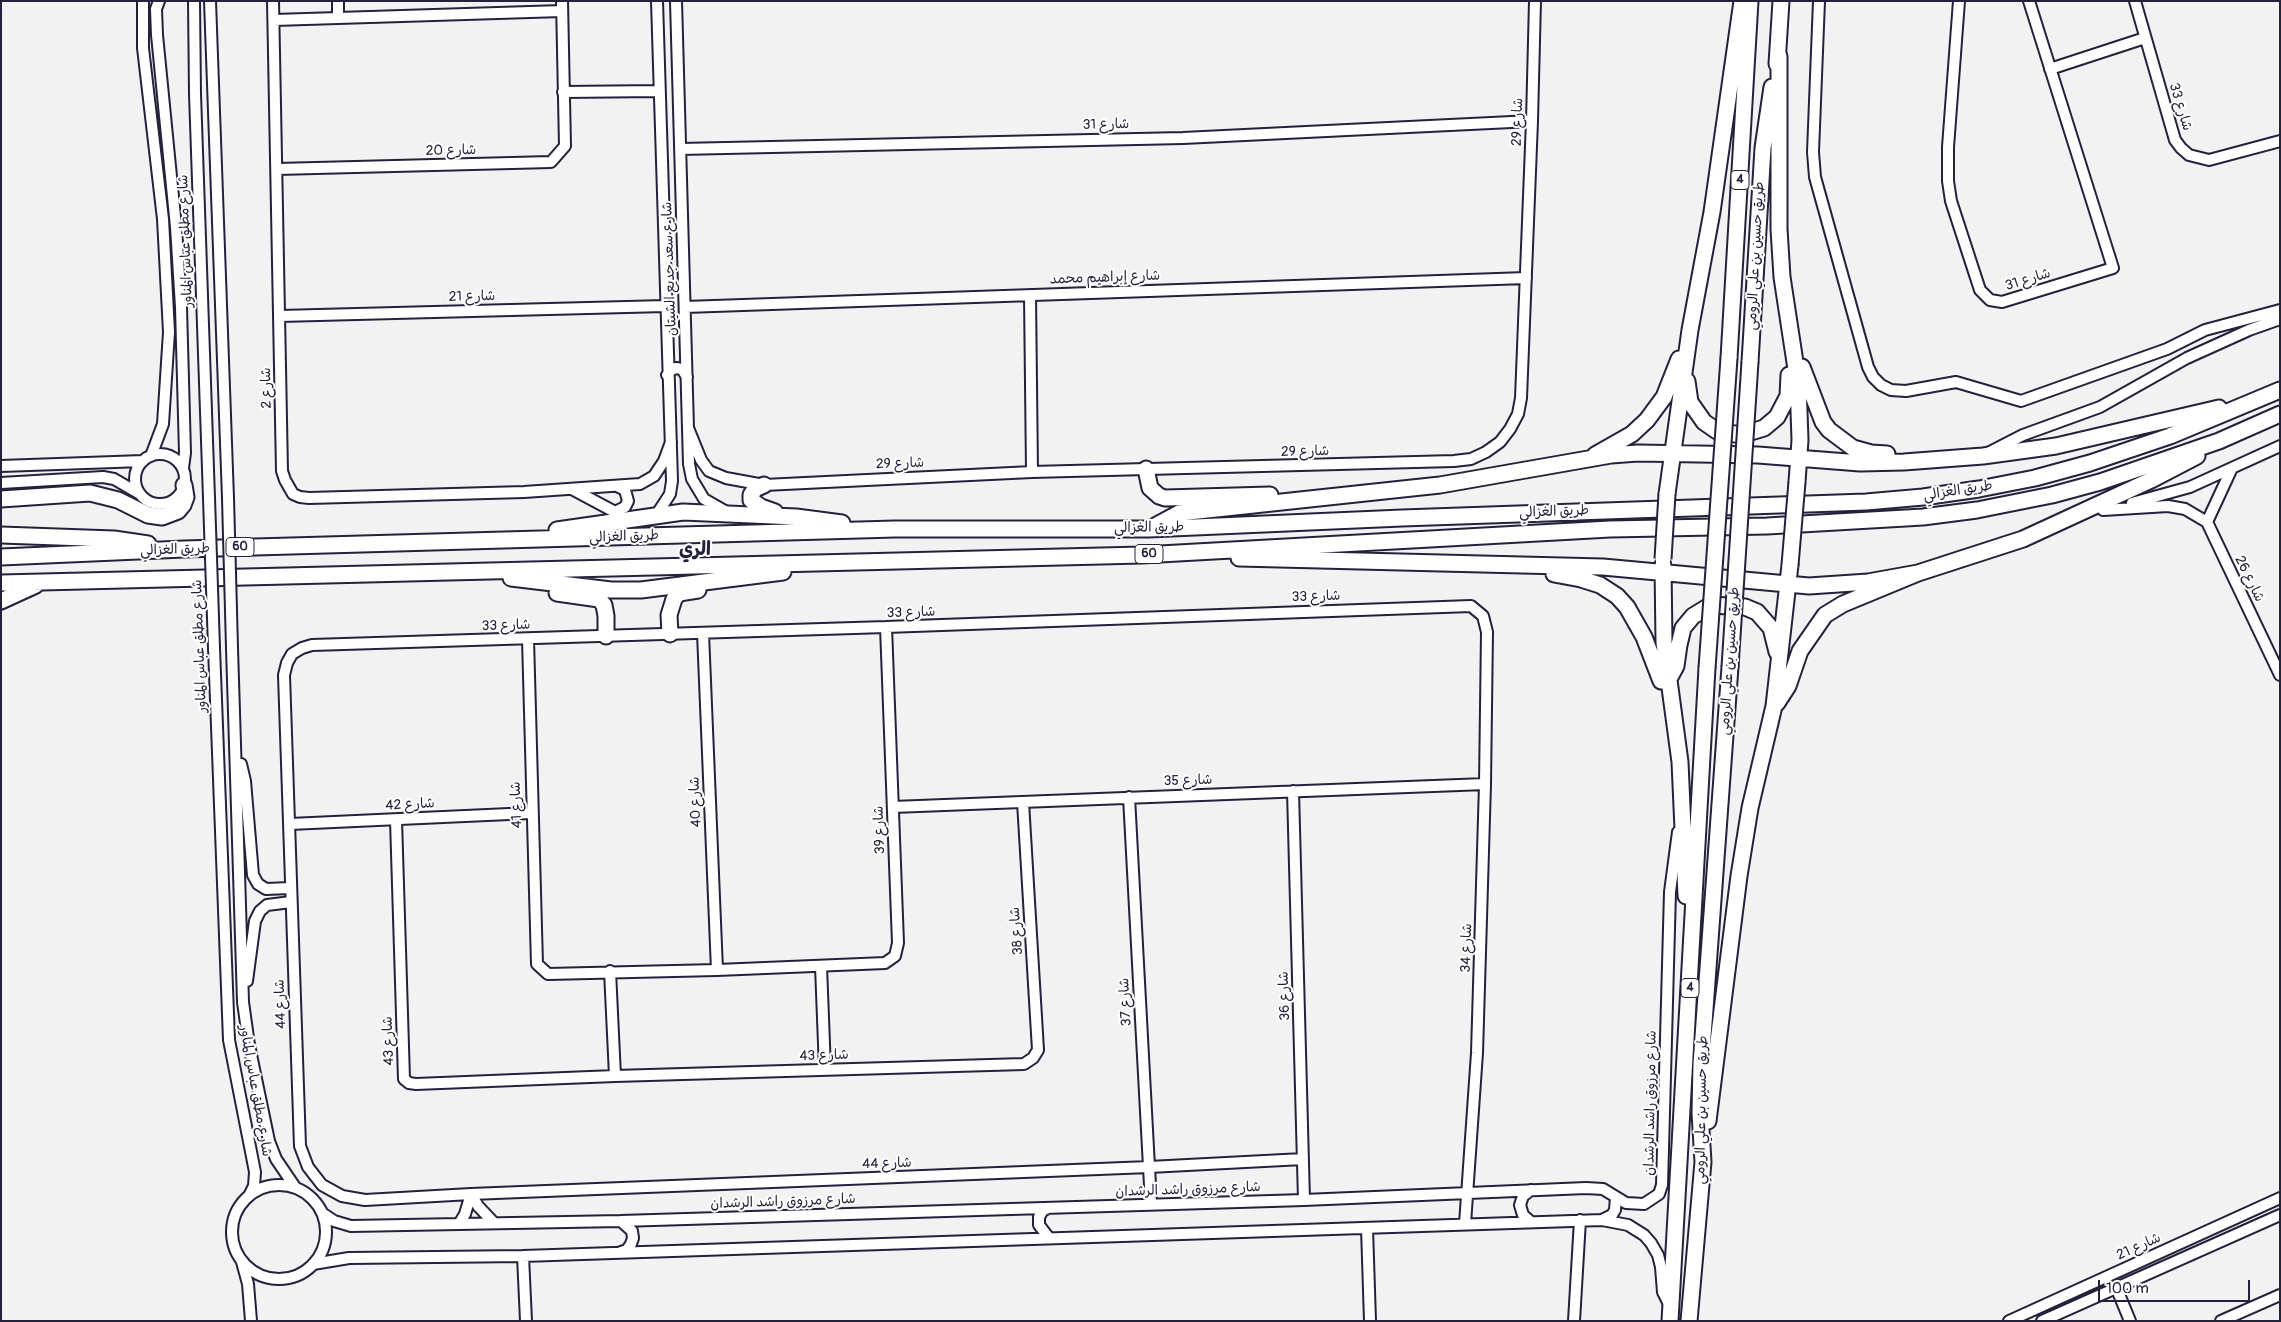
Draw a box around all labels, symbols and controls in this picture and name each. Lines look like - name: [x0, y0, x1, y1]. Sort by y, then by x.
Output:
- street label: شارع 33: [2165, 81, 2195, 133]
- street label: شارع 29: [1509, 98, 1527, 146]
- street label: شارع 31: [1083, 116, 1129, 134]
- street label: شارع 20: [425, 142, 477, 160]
- road number: 4: [1731, 170, 1749, 190]
- street label: شارع مطلق عباس المناور: [175, 174, 197, 308]
- street label: طريق حسين بن علي الرومي: [1744, 181, 1768, 331]
- street label: شارع سعد جديع الشيتان: [659, 201, 681, 337]
- street label: شارع 31: [2003, 265, 2053, 295]
- street label: شارع إبراهيم محمد: [1049, 268, 1161, 288]
- street label: شارع 21: [449, 288, 495, 306]
- street label: شارع 2: [258, 367, 276, 409]
- street label: شارع 29: [1281, 443, 1329, 461]
- street label: شارع 29: [876, 455, 924, 473]
- street label: طريق الغزالي: [1922, 477, 1994, 505]
- street label: طريق الغزالي: [1519, 502, 1589, 522]
- street label: طريق الغزالي: [1114, 519, 1184, 537]
- street label: طريق الغزالي: [589, 527, 659, 547]
- road number: 60: [226, 538, 254, 556]
- district label: الري: [679, 539, 711, 561]
- street label: طريق الغزالي: [140, 540, 210, 560]
- road number: 60: [1135, 544, 1163, 564]
- street label: شارع 26: [2231, 553, 2267, 605]
- street label: شارع مطلق عباس المناور: [189, 579, 211, 713]
- street label: طريق حسين بن علي الرومي: [1716, 586, 1744, 736]
- street label: شارع 33: [1291, 588, 1341, 606]
- street label: شارع 33: [886, 604, 936, 622]
- street label: شارع 33: [481, 617, 531, 635]
- street label: شارع 35: [1163, 772, 1213, 790]
- street label: شارع 40: [687, 776, 705, 828]
- street label: شارع 41: [508, 781, 526, 829]
- street label: شارع 42: [385, 795, 435, 815]
- street label: شارع 39: [871, 806, 889, 854]
- street label: شارع 38: [1007, 906, 1027, 956]
- street label: شارع 34: [1458, 923, 1476, 973]
- street label: شارع 36: [1276, 971, 1294, 1021]
- street label: شارع 37: [1116, 977, 1136, 1027]
- road number: 4: [1681, 978, 1699, 998]
- street label: شارع 44: [272, 979, 290, 1029]
- street label: شارع 43: [380, 1016, 398, 1066]
- street label: شارع مطلق عباس المناور: [235, 1024, 275, 1158]
- street label: شارع مرزوق راشد الرشدان: [1641, 1030, 1661, 1176]
- street label: طريق حسين بن علي الرومي: [1692, 1035, 1712, 1185]
- street label: شارع 43: [799, 1047, 849, 1065]
- street label: شارع 44: [862, 1155, 912, 1173]
- street label: شارع مرزوق راشد الرشدان: [1115, 1179, 1261, 1201]
- street label: شارع مرزوق راشد الرشدان: [710, 1191, 856, 1213]
- street label: شارع 21: [2114, 1230, 2164, 1264]
- scale bar: [2101, 1270, 2254, 1302]
- text: 100 m: [2106, 1279, 2149, 1298]

